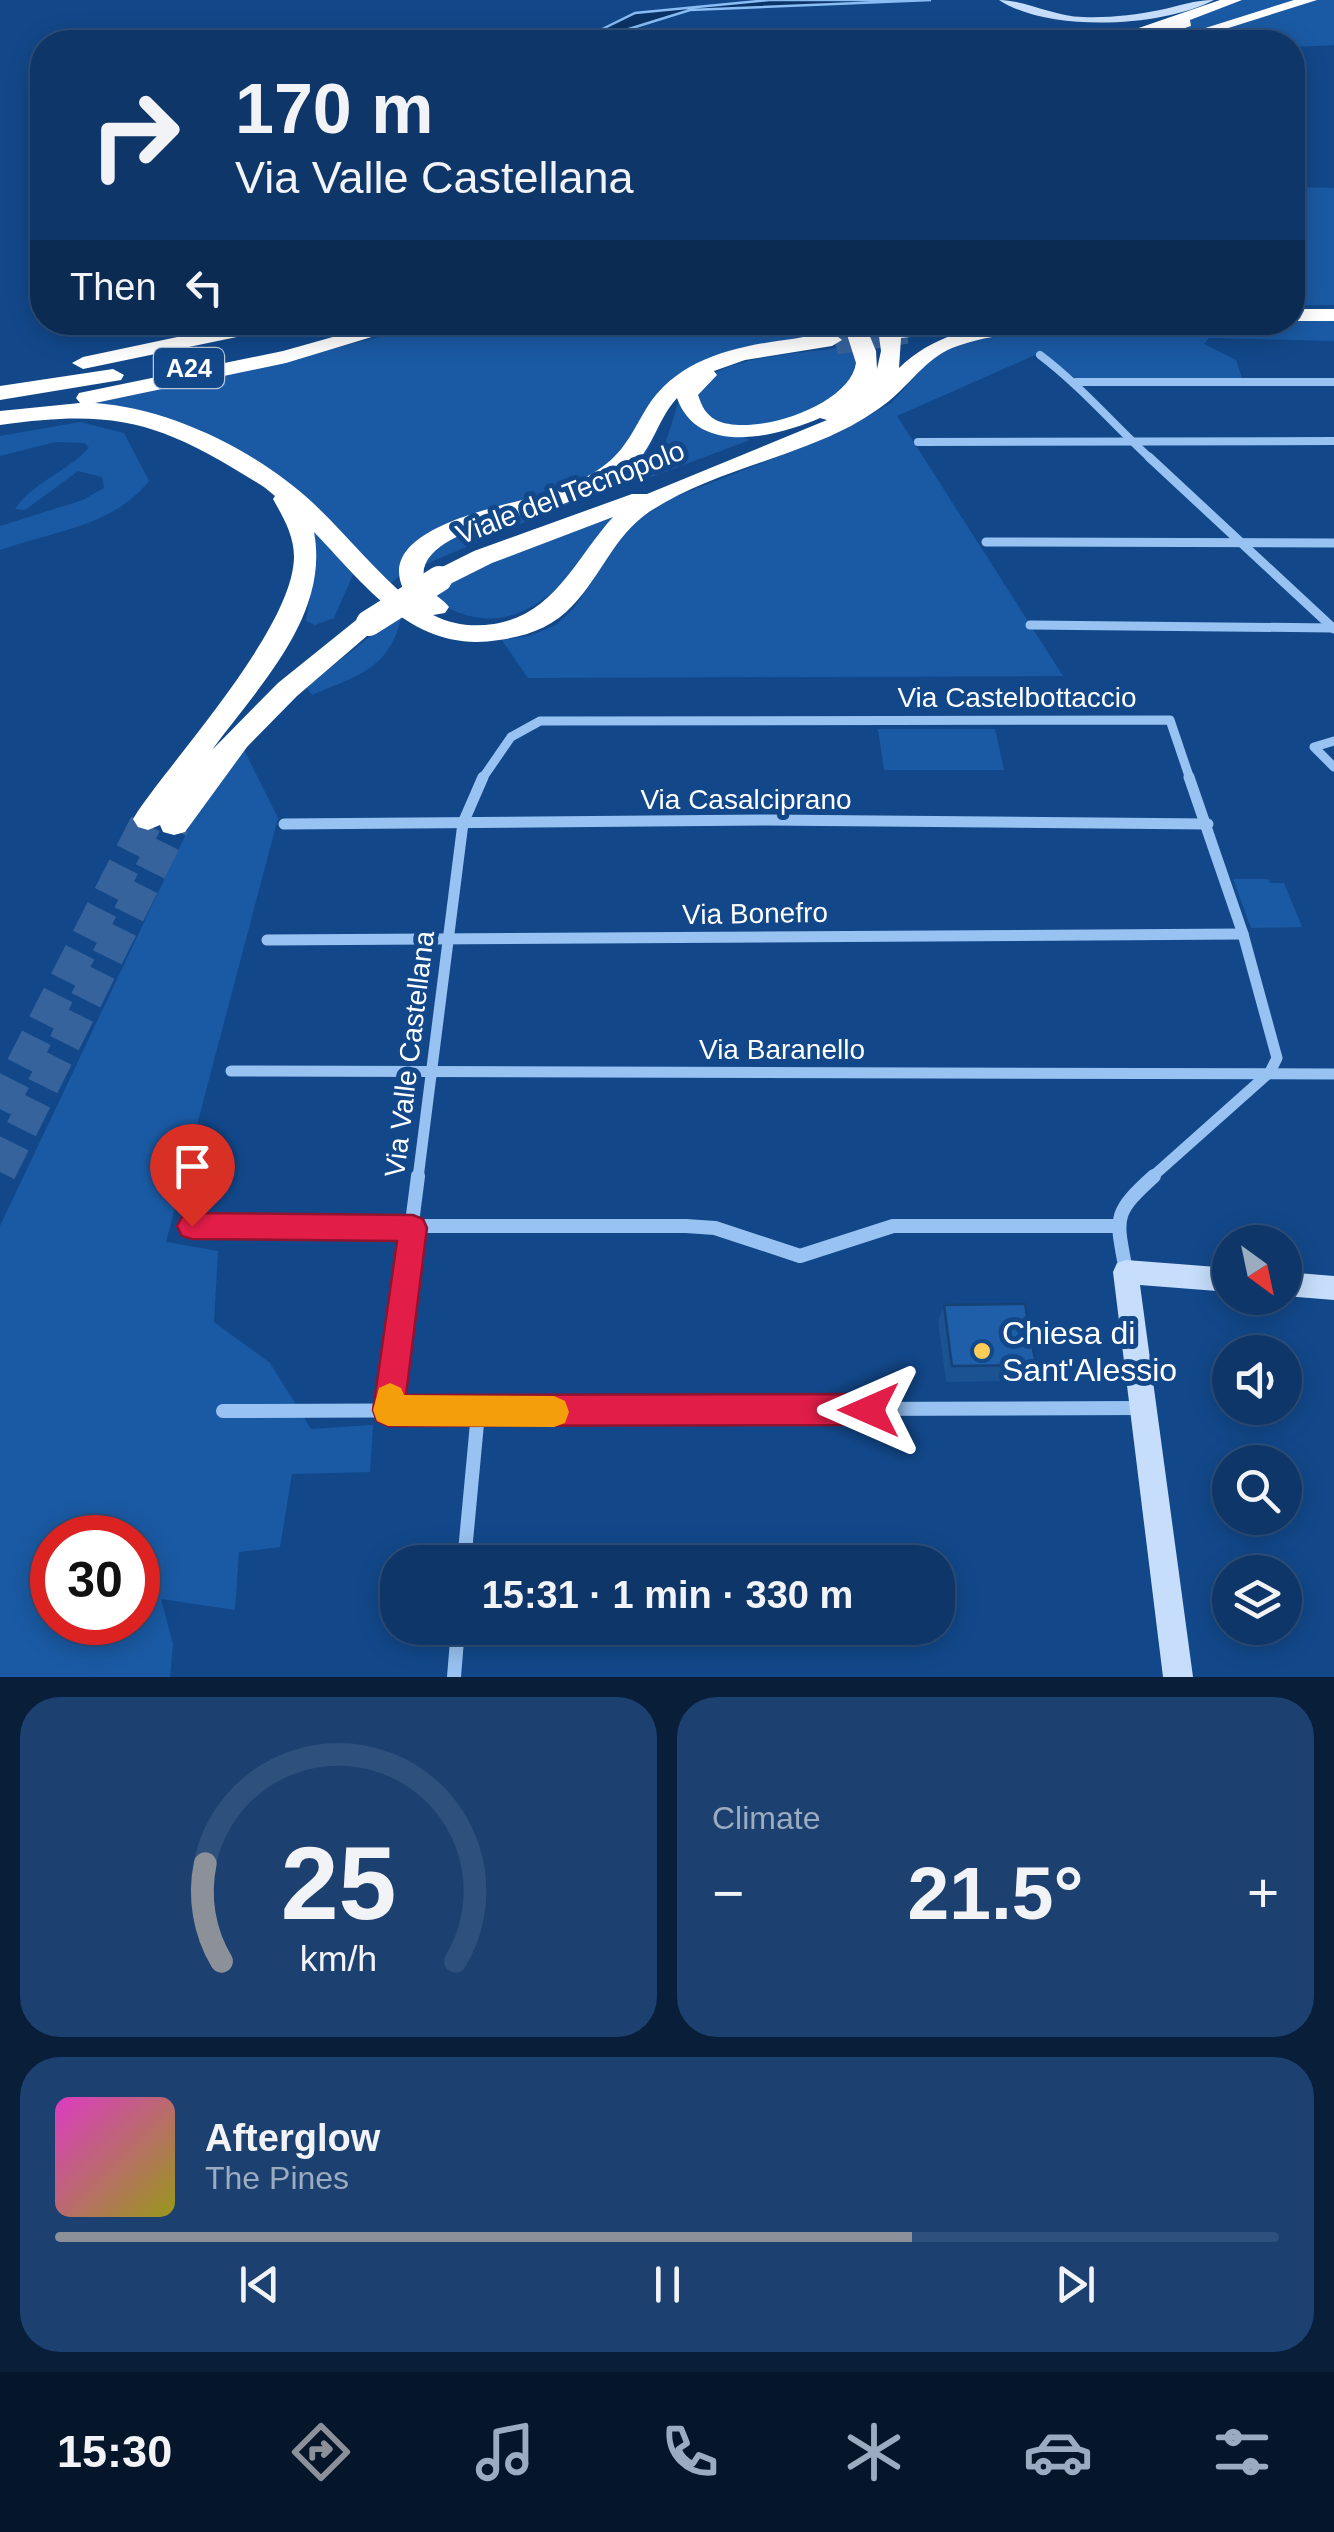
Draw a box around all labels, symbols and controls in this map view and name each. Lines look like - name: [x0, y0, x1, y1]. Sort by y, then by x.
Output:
- icon: right: [70, 70, 200, 200]
- text: 170 m: [235, 70, 433, 148]
- text: Via Valle Castellana: [235, 152, 634, 203]
- icon: left: [177, 260, 232, 315]
- text: Then: [70, 266, 157, 308]
- road number: A24: [154, 348, 224, 388]
- street label: Viale del Tecnopolo: [452, 435, 689, 550]
- street label: Via Castelbottaccio: [897, 682, 1137, 713]
- street label: Via Casalciprano: [640, 784, 852, 815]
- street label: Via Bonefro: [682, 897, 828, 930]
- street label: Via Valle Castellana: [379, 929, 440, 1179]
- street label: Via Baranello: [699, 1034, 865, 1065]
- pin: [150, 1124, 235, 1227]
- icon: arrive: [165, 1139, 220, 1194]
- north arrow: [1212, 1225, 1302, 1315]
- map controls: [1212, 1225, 1302, 1645]
- place label: Chiesa di Sant'Alessio: [1002, 1315, 1177, 1388]
- button: sound: [1212, 1335, 1302, 1425]
- marker: Chiesa di Sant'Alessio: [971, 1340, 993, 1362]
- position arrow: [817, 1358, 921, 1462]
- button: search: [1212, 1445, 1302, 1535]
- speed limit sign: 30: [30, 1515, 160, 1645]
- button: layers: [1212, 1555, 1302, 1645]
- text: 15:31 · 1 min · 330 m: [482, 1574, 853, 1616]
- text: Climate: [712, 1800, 820, 1836]
- text: 25: [281, 1825, 396, 1941]
- text: 21.5°: [908, 1851, 1083, 1935]
- text: −: [712, 1862, 744, 1924]
- text: +: [1247, 1862, 1279, 1924]
- text: km/h: [300, 1939, 377, 1979]
- text: Afterglow: [205, 2117, 380, 2159]
- text: The Pines: [205, 2160, 349, 2196]
- icon: previous: [232, 2257, 287, 2312]
- icon: pause: [640, 2257, 695, 2312]
- icon: next: [1048, 2257, 1103, 2312]
- icon: directions: [286, 2417, 356, 2487]
- icon: music: [470, 2417, 540, 2487]
- icon: phone: [655, 2417, 725, 2487]
- icon: climate: [839, 2417, 909, 2487]
- icon: car: [1023, 2417, 1093, 2487]
- icon: filters: [1207, 2417, 1277, 2487]
- text: 15:30: [57, 2426, 172, 2477]

